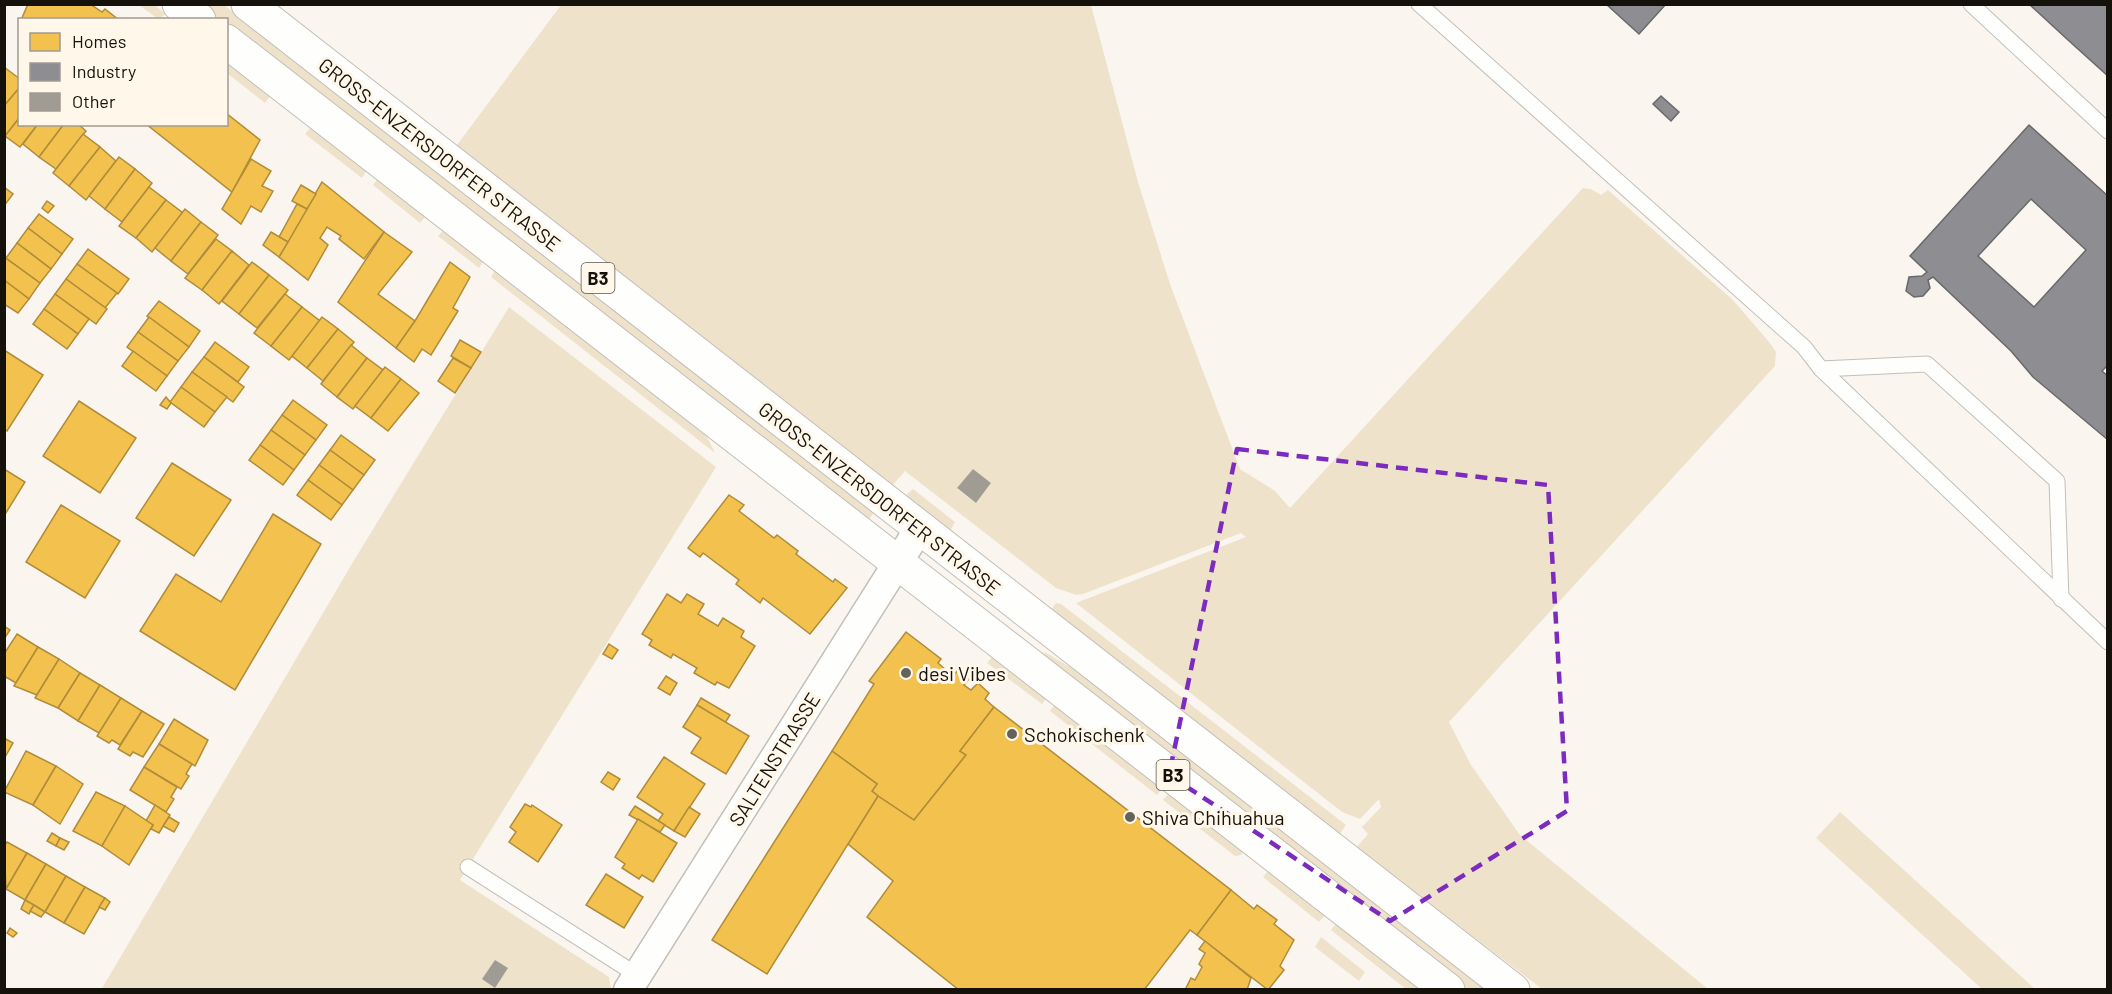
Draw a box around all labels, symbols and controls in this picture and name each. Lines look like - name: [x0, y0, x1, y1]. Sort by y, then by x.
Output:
- legend: [18, 18, 228, 126]
- text: Homes: [72, 30, 126, 52]
- street label: GROSS-ENZERSDORFER STRASSE: [314, 52, 566, 256]
- text: Industry: [72, 60, 136, 82]
- text: Other: [72, 90, 116, 112]
- road number: B3: [582, 263, 614, 293]
- street label: GROSS-ENZERSDORFER STRASSE: [754, 396, 1006, 600]
- place label: desi Vibes: [918, 661, 1006, 685]
- marker: desi Vibes: [899, 666, 913, 680]
- street label: SALTENSTRASSE: [723, 688, 825, 830]
- place label: Schokischenk: [1024, 722, 1145, 746]
- marker: Schokischenk: [1005, 727, 1019, 741]
- road number: B3: [1156, 760, 1190, 790]
- place label: Shiva Chihuahua: [1142, 805, 1285, 829]
- marker: Shiva Chihuahua: [1123, 810, 1137, 824]

